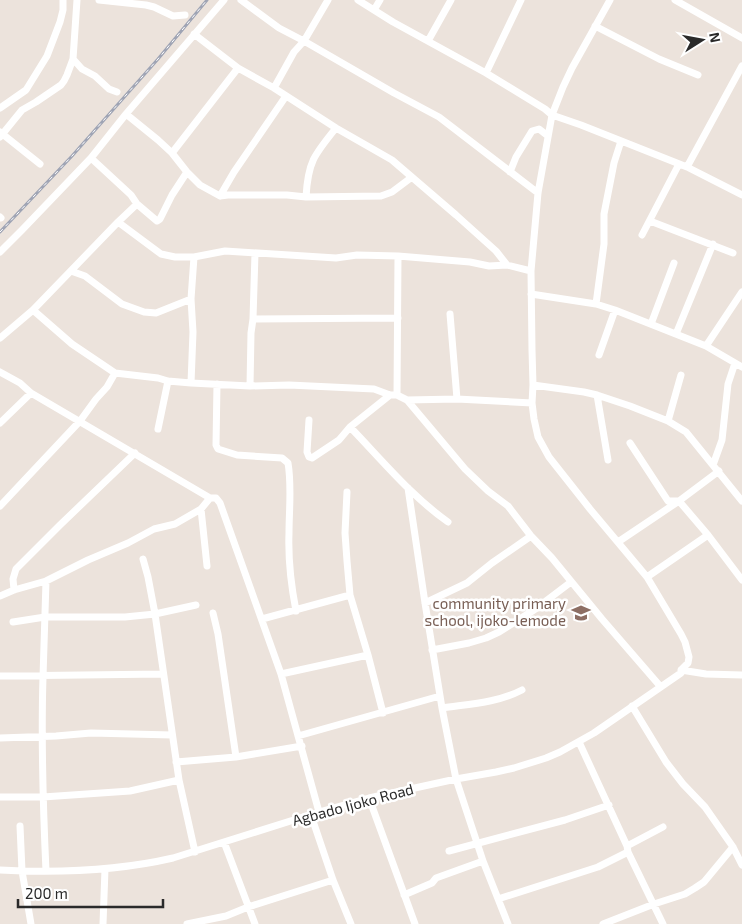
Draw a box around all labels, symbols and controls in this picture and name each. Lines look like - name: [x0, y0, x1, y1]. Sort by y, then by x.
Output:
- north arrow: [677, 15, 727, 65]
- text: N: [706, 31, 725, 44]
- place label: community primary school, ijoko-lemode: [425, 594, 566, 630]
- school or university icon: community primary school, ijoko-lemode: [570, 602, 592, 624]
- street label: Agbado Ijoko Road: [290, 779, 416, 830]
- scale bar: [18, 876, 162, 908]
- text: 200 m: [25, 884, 68, 902]

